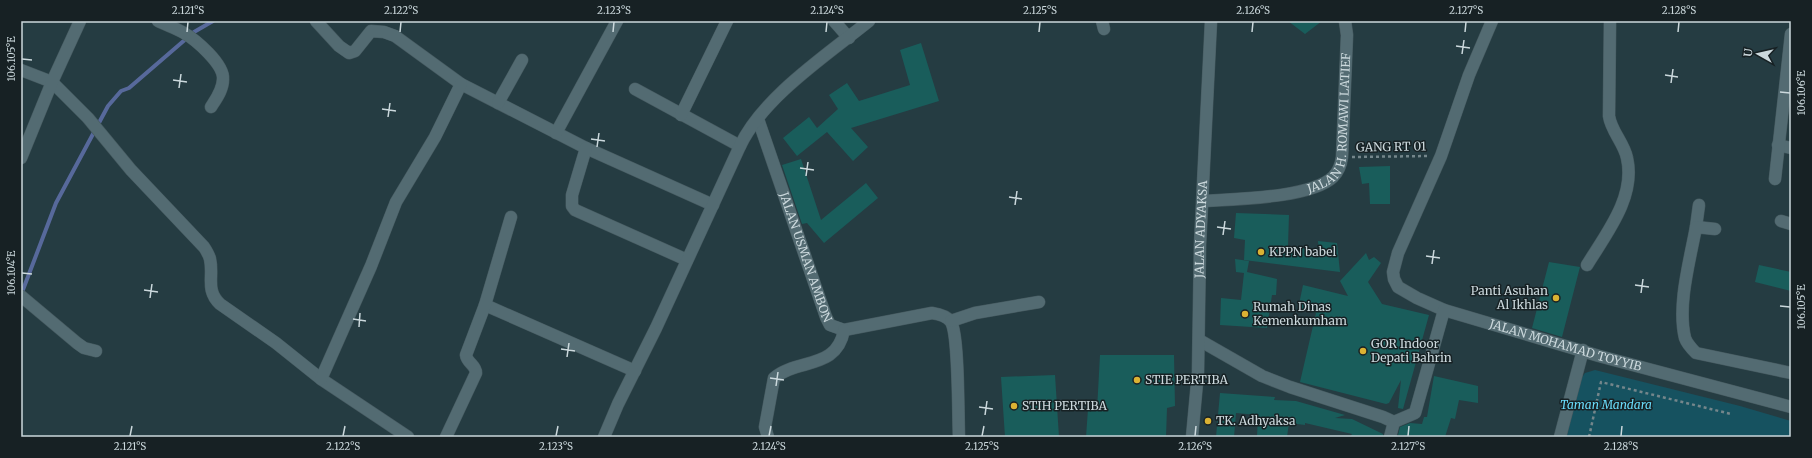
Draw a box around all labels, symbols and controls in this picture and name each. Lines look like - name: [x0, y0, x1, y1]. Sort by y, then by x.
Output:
- text: 2.121°S: [172, 4, 204, 17]
- text: 2.122°S: [384, 4, 418, 17]
- text: 2.123°S: [597, 4, 631, 17]
- text: 2.124°S: [810, 4, 844, 17]
- text: 2.125°S: [1023, 4, 1057, 17]
- text: 2.126°S: [1236, 4, 1270, 17]
- text: 2.127°S: [1449, 4, 1483, 17]
- text: 2.128°S: [1662, 4, 1696, 17]
- north arrow: [1738, 34, 1778, 74]
- text: 106.105°E: [5, 36, 18, 82]
- text: U: [1741, 47, 1756, 58]
- street label: JALAN H. ROMAWI LATIEF: [1304, 52, 1353, 196]
- text: 106.106°E: [1795, 70, 1808, 116]
- street label: GANG RT 01: [1356, 138, 1427, 155]
- street label: JALAN ADYAKSA: [1191, 180, 1210, 279]
- street label: JALAN USMAN AMBON: [776, 189, 836, 325]
- place label: KPPN babel: [1269, 244, 1336, 259]
- marker: KPPN babel: [1256, 247, 1266, 257]
- text: 106.104°E: [5, 250, 18, 295]
- place label: Panti Asuhan Al Ikhlas: [1471, 283, 1548, 312]
- text: 106.105°E: [1795, 284, 1808, 330]
- marker: Panti Asuhan Al Ikhlas: [1551, 293, 1561, 303]
- place label: Rumah Dinas Kemenkumham: [1253, 299, 1347, 328]
- marker: Rumah Dinas Kemenkumham: [1240, 309, 1250, 319]
- street label: JALAN MOHAMAD TOYYIB: [1487, 316, 1643, 374]
- place label: GOR Indoor Depati Bahrin: [1371, 336, 1452, 365]
- marker: GOR Indoor Depati Bahrin: [1358, 346, 1368, 356]
- place label: STIE PERTIBA: [1145, 372, 1228, 387]
- marker: STIE PERTIBA: [1132, 375, 1142, 385]
- park label: Taman Mandara: [1560, 397, 1652, 412]
- place label: STIH PERTIBA: [1022, 398, 1107, 413]
- marker: STIH PERTIBA: [1009, 401, 1019, 411]
- place label: TK. Adhyaksa: [1216, 413, 1296, 428]
- marker: TK. Adhyaksa: [1203, 416, 1213, 426]
- text: 2.121°S: [114, 440, 146, 453]
- text: 2.122°S: [326, 440, 360, 453]
- text: 2.123°S: [539, 440, 573, 453]
- text: 2.124°S: [752, 440, 786, 453]
- text: 2.125°S: [965, 440, 999, 453]
- text: 2.126°S: [1178, 440, 1212, 453]
- text: 2.127°S: [1391, 440, 1425, 453]
- text: 2.128°S: [1604, 440, 1638, 453]

